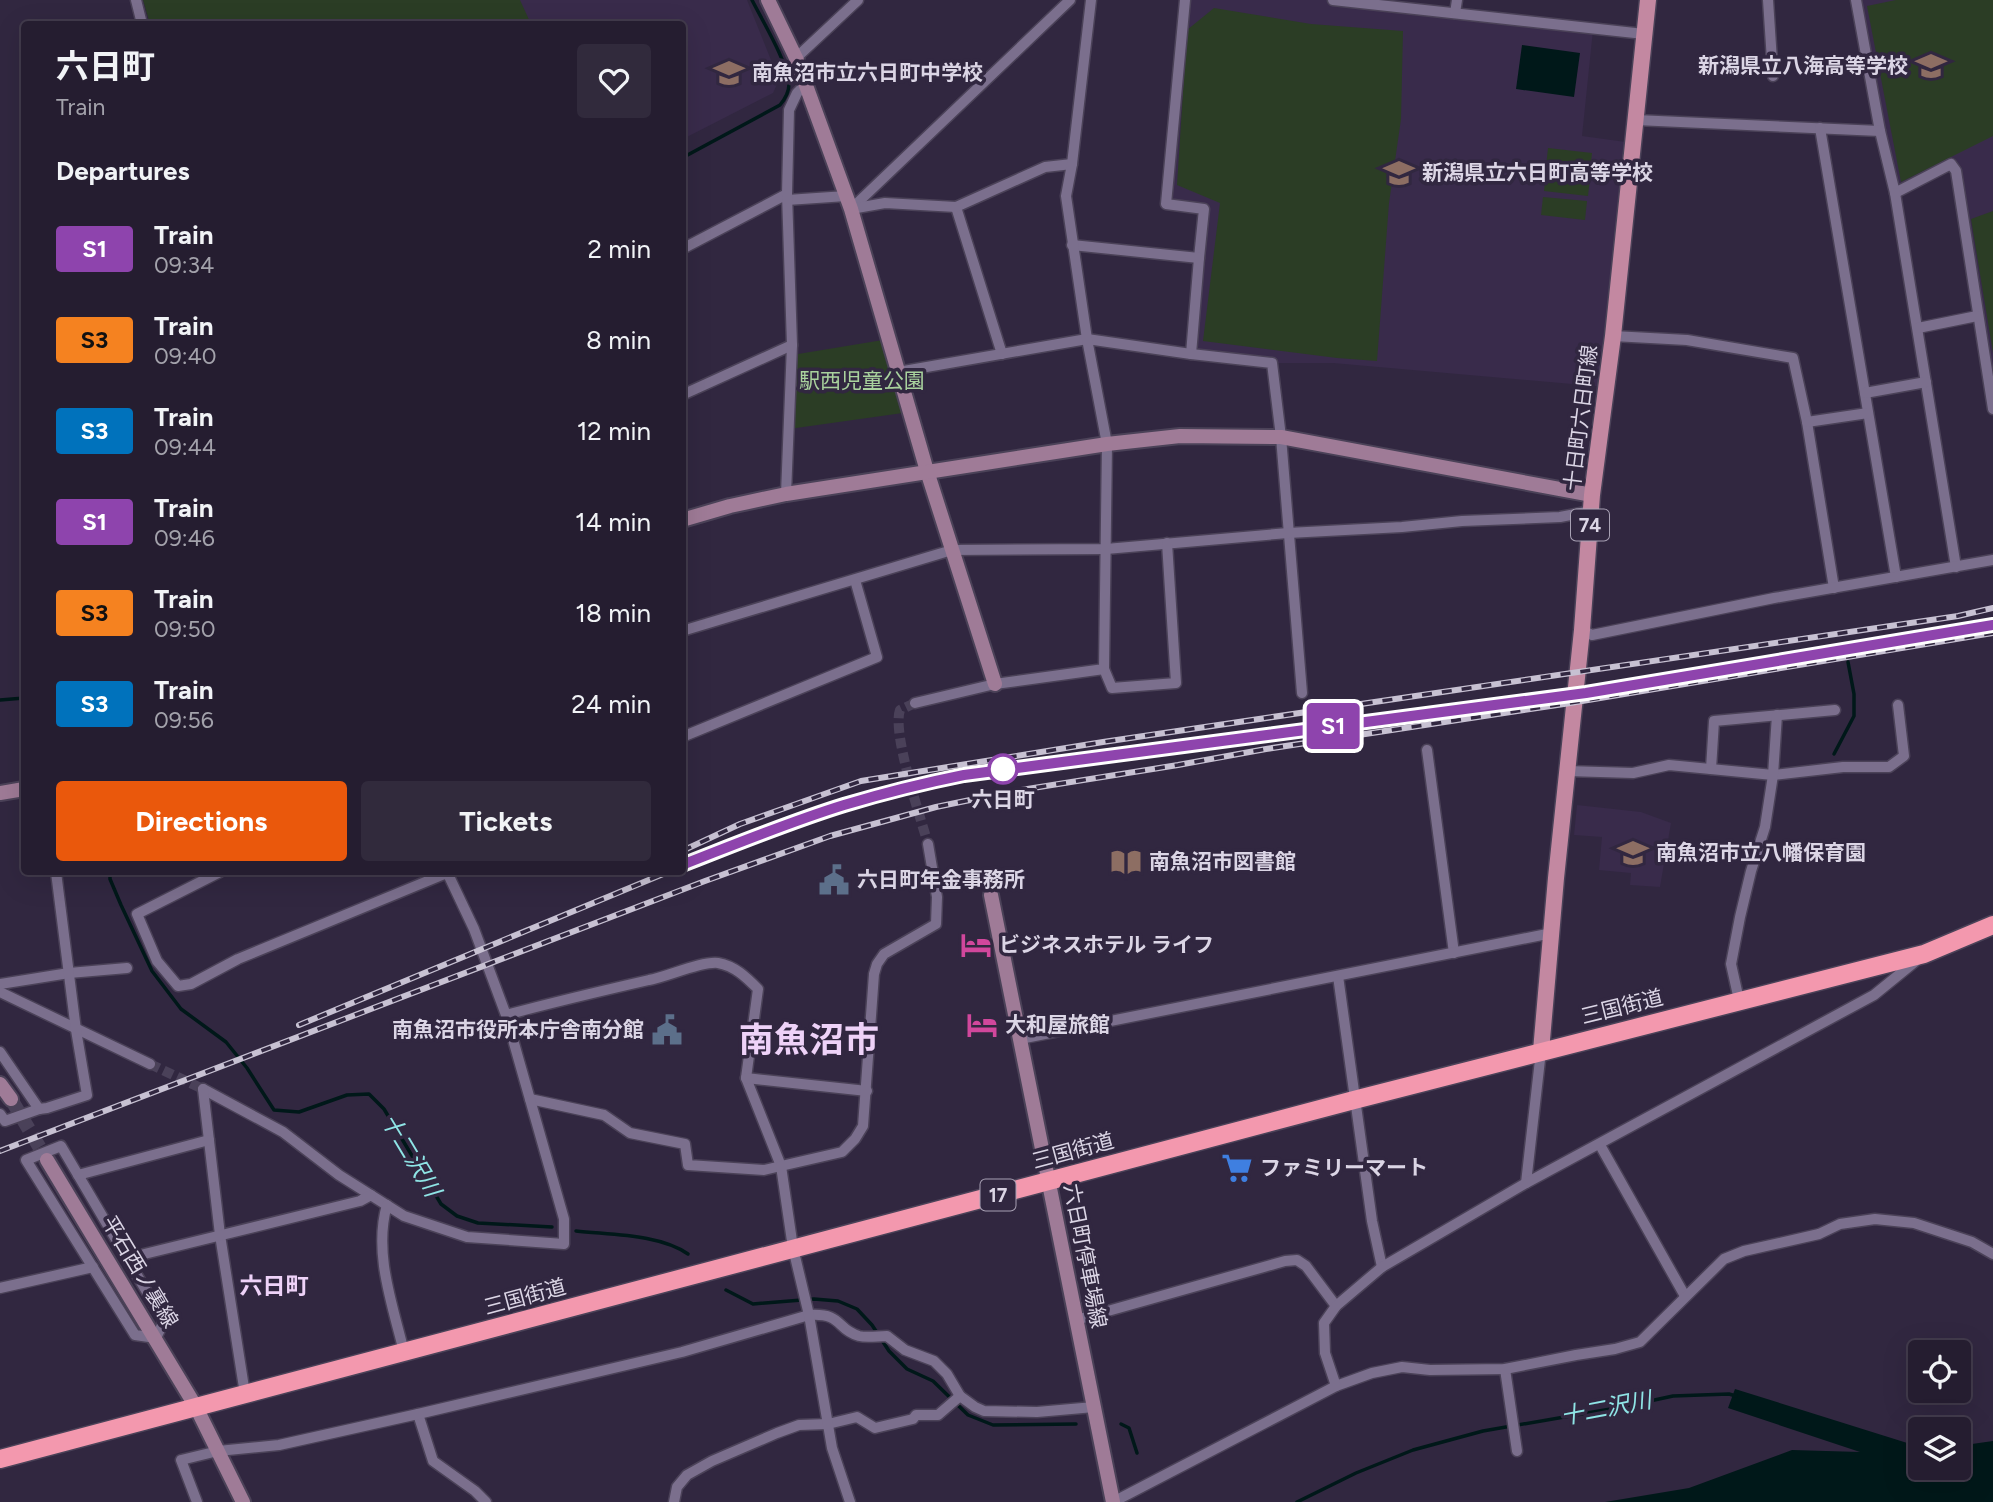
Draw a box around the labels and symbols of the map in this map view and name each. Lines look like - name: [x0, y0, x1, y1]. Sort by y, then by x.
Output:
- school or university icon: 新潟県立八海高等学校: [1914, 49, 1948, 83]
- place label: 新潟県立八海高等学校: [1698, 53, 1908, 78]
- school or university icon: 南魚沼市立六日町中学校: [712, 56, 746, 90]
- place label: 南魚沼市立六日町中学校: [752, 60, 983, 85]
- school or university icon: 新潟県立六日町高等学校: [1382, 156, 1416, 190]
- place label: 新潟県立六日町高等学校: [1422, 160, 1653, 185]
- street label: 十日町六日町線: [1559, 343, 1602, 492]
- park label: 駅西児童公園: [799, 368, 925, 393]
- road number: 74: [1571, 510, 1609, 540]
- line badge: S1: [1302, 703, 1364, 749]
- marker: 六日町: [988, 754, 1018, 784]
- place label: 六日町: [972, 787, 1035, 812]
- school or university icon: 南魚沼市立八幡保育園: [1616, 836, 1650, 870]
- place label: 南魚沼市立八幡保育園: [1656, 840, 1866, 865]
- library icon: 南魚沼市図書館: [1109, 845, 1143, 879]
- place label: 南魚沼市図書館: [1149, 849, 1296, 874]
- public building icon: 六日町年金事務所: [817, 863, 851, 897]
- place label: 六日町年金事務所: [857, 867, 1025, 892]
- hotel icon: ビジネスホテル ライフ: [959, 928, 993, 962]
- place label: ビジネスホテル ライフ: [999, 932, 1214, 957]
- street label: 三国街道: [1578, 984, 1666, 1029]
- hotel icon: 大和屋旅館: [965, 1008, 999, 1042]
- place label: 大和屋旅館: [1005, 1012, 1110, 1037]
- public building icon: 南魚沼市役所本庁舎南分館: [650, 1013, 684, 1047]
- place label: 南魚沼市役所本庁舎南分館: [392, 1017, 644, 1042]
- district label: 南魚沼市: [739, 1019, 879, 1061]
- water label: 十二沢川: [375, 1108, 448, 1204]
- street label: 三国街道: [1029, 1128, 1117, 1173]
- supermarket icon: ファミリーマート: [1220, 1151, 1254, 1185]
- place label: ファミリーマート: [1260, 1155, 1428, 1180]
- road number: 17: [981, 1180, 1016, 1210]
- street label: 六日町停車場線: [1059, 1181, 1112, 1330]
- street label: 平石西ノ裏線: [97, 1211, 184, 1332]
- district label: 六日町: [240, 1272, 309, 1300]
- street label: 三国街道: [481, 1274, 569, 1319]
- water label: 十二沢川: [1558, 1385, 1657, 1431]

